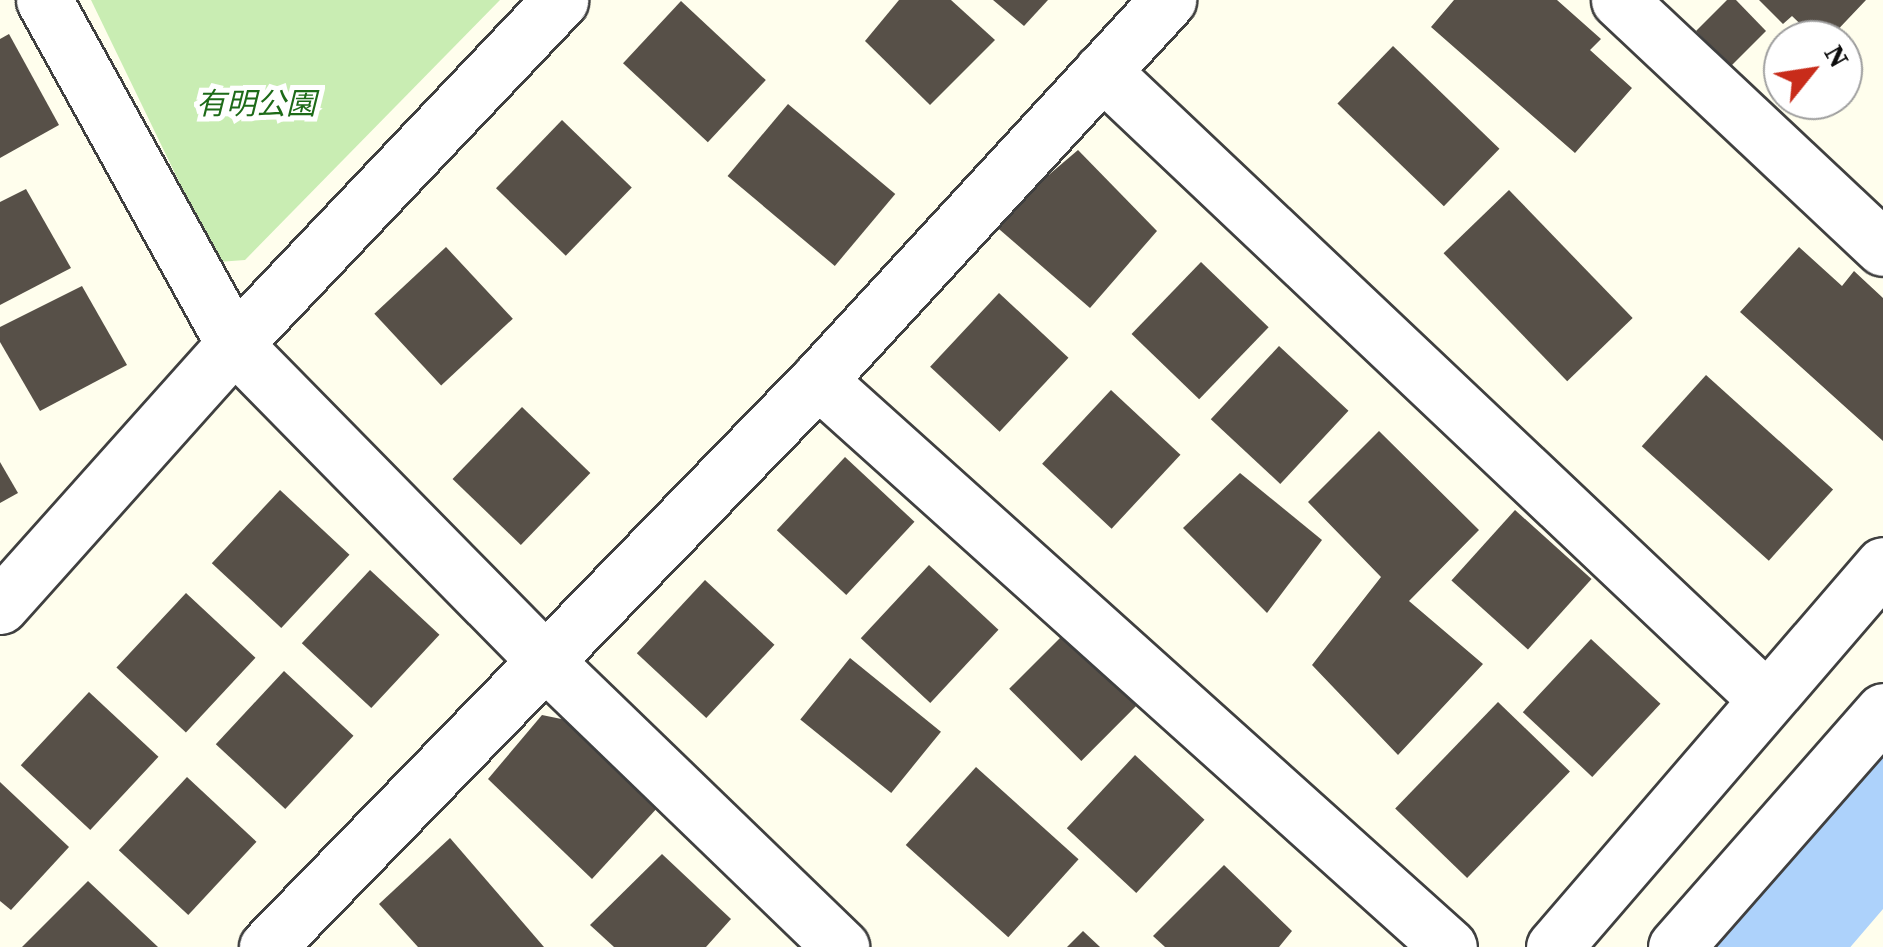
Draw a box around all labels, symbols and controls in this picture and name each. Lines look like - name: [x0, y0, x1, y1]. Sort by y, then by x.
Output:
- north arrow: [1763, 20, 1863, 120]
- text: N: [1816, 38, 1859, 74]
- park label: 有明公園: [196, 86, 316, 122]

